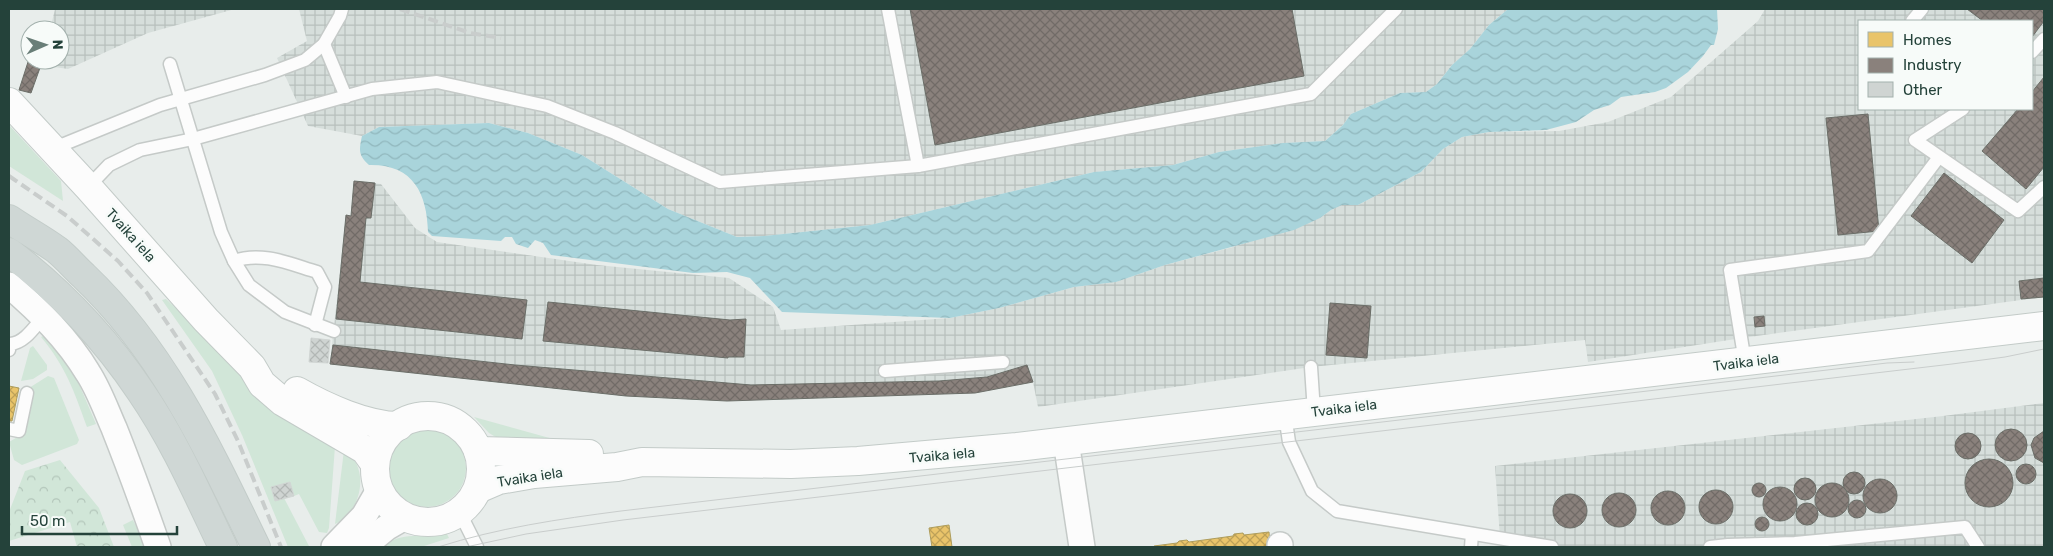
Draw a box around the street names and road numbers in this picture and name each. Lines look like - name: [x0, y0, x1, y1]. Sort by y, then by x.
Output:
- street label: Tvaika iela: [102, 205, 159, 266]
- street label: Tvaika iela: [1712, 350, 1780, 375]
- street label: Tvaika iela: [1310, 396, 1378, 421]
- street label: Tvaika iela: [908, 444, 976, 467]
- street label: Tvaika iela: [496, 464, 564, 491]

